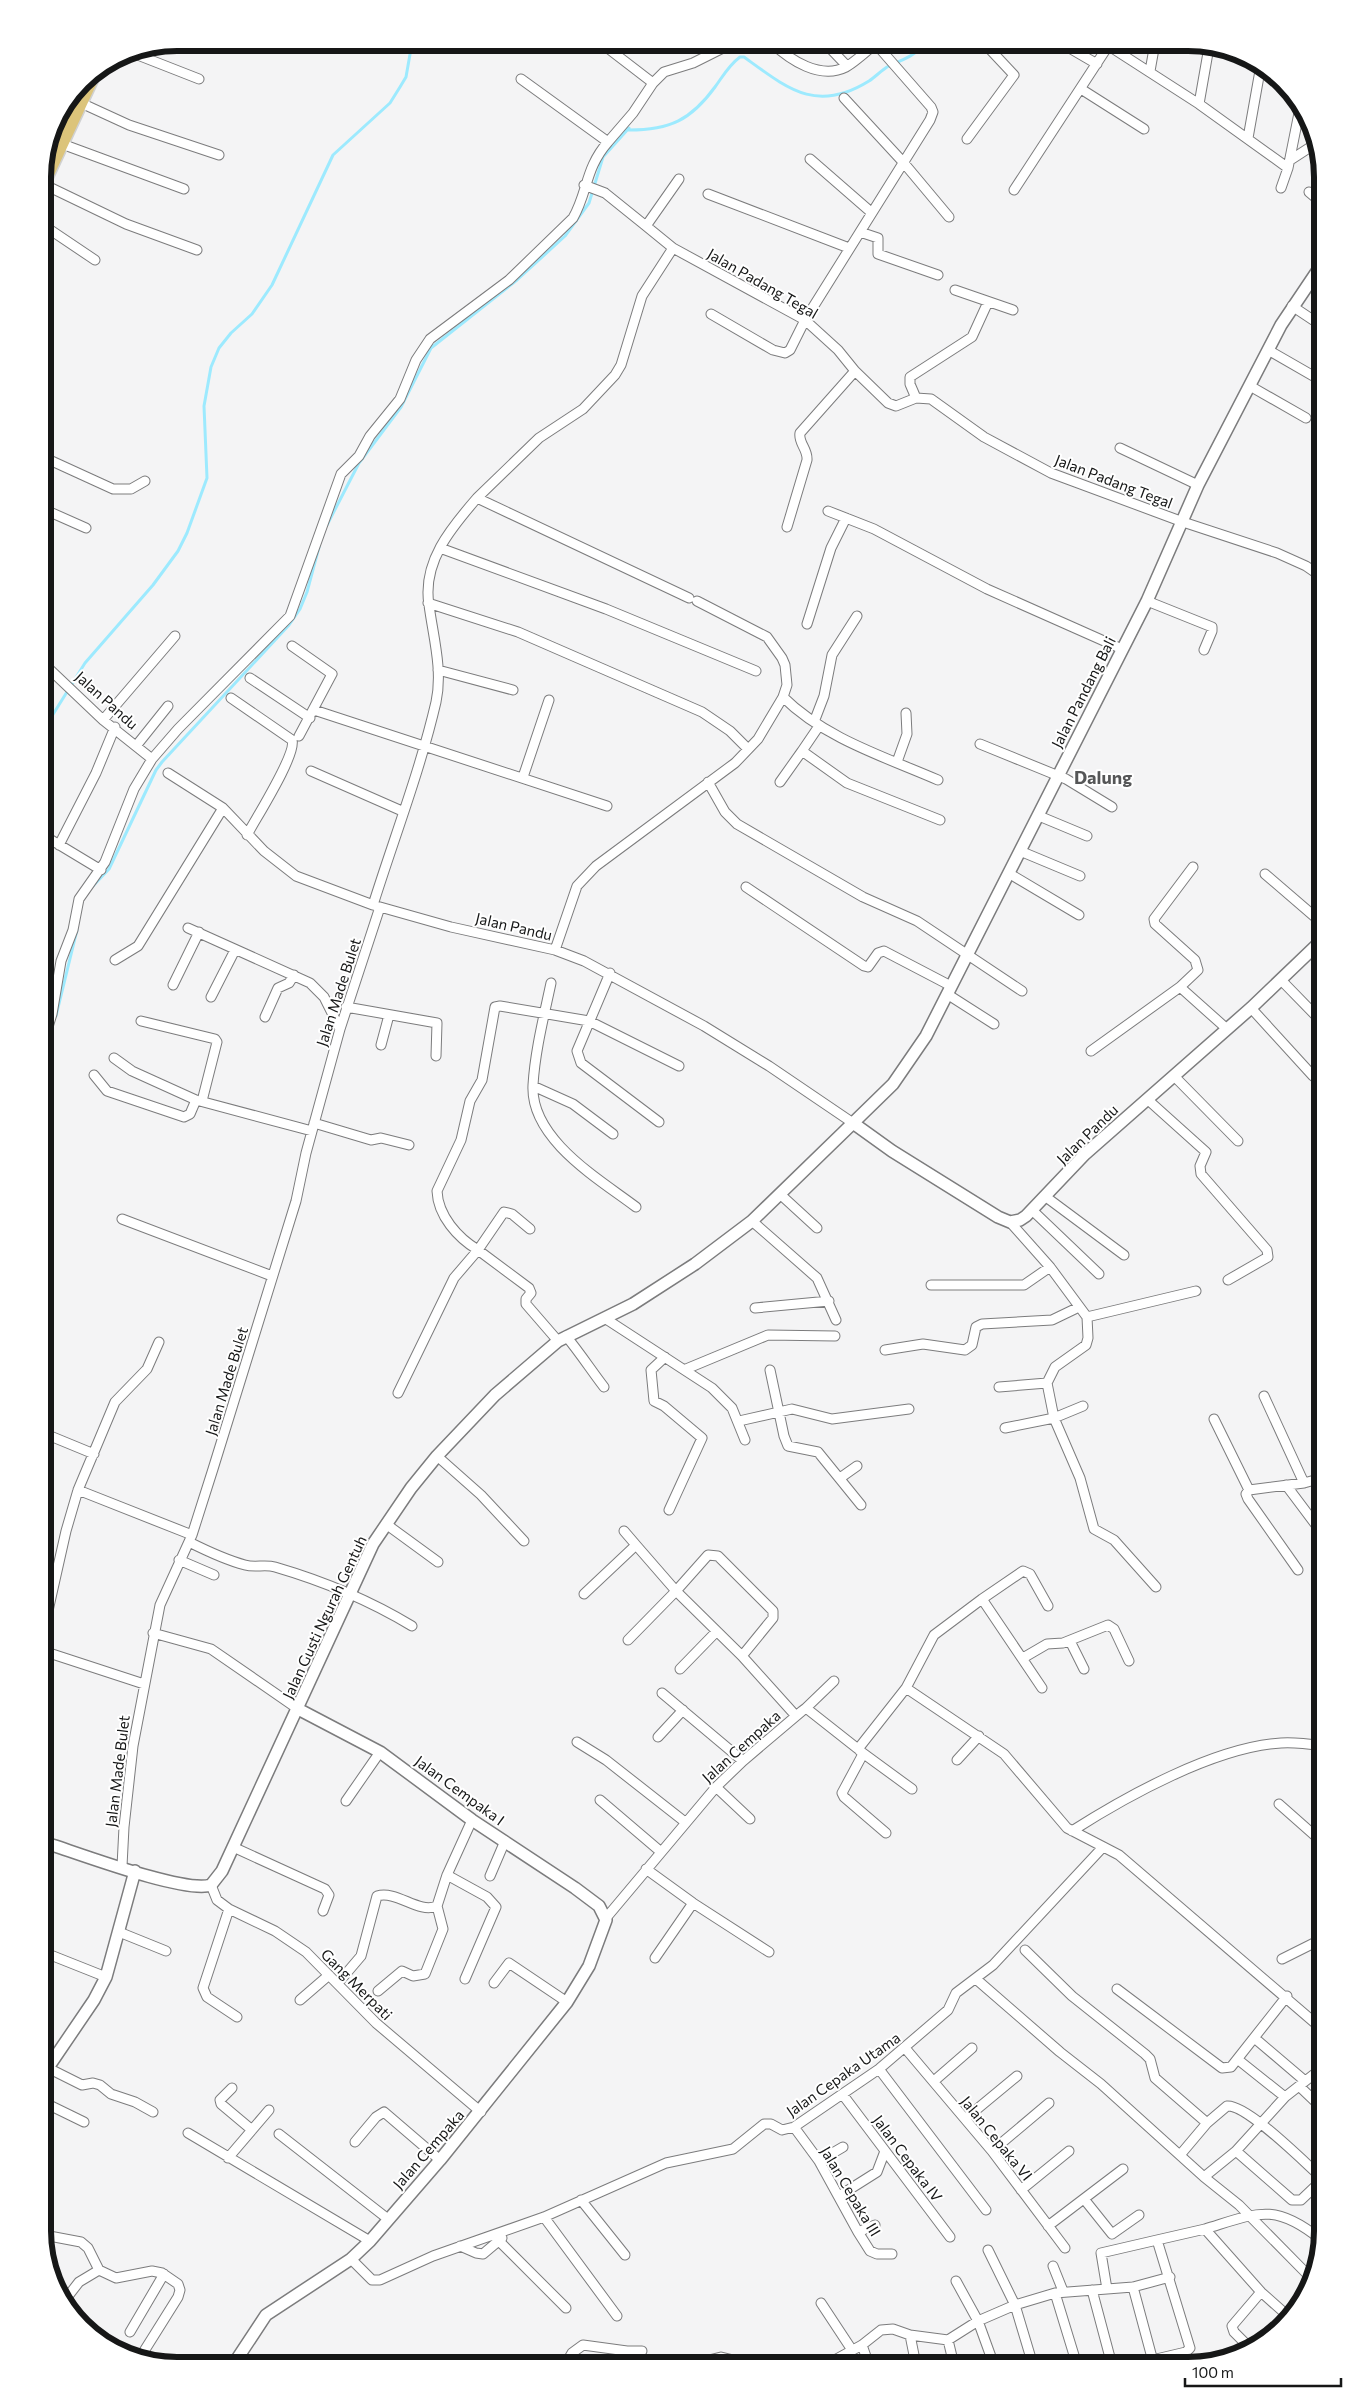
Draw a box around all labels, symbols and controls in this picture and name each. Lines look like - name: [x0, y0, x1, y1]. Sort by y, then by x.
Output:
- street label: Jalan Padang Tegal: [704, 244, 822, 322]
- street label: Jalan Padang Tegal: [1053, 450, 1175, 512]
- street label: Jalan Pandang Bali: [1047, 633, 1119, 751]
- street label: Jalan Pandu: [72, 667, 142, 733]
- district label: Dalung: [1074, 766, 1132, 788]
- street label: Jalan Pandu: [474, 908, 554, 944]
- street label: Jalan Made Bulet: [312, 936, 364, 1048]
- street label: Jalan Pandu: [1053, 1100, 1121, 1168]
- street label: Jalan Made Bulet: [201, 1324, 251, 1438]
- street label: Jalan Gusti Ngurah Gentuh: [278, 1533, 370, 1701]
- street label: Jalan Cempaka: [698, 1706, 784, 1786]
- street label: Jalan Made Bulet: [101, 1714, 133, 1828]
- street label: Jalan Cempaka I: [412, 1751, 508, 1829]
- street label: Gang Merpati: [318, 1945, 396, 2023]
- street label: Jalan Cepaka Utama: [783, 2028, 903, 2120]
- street label: Jalan Cepaka VI: [957, 2092, 1037, 2184]
- street label: Jalan Cempaka: [389, 2106, 467, 2192]
- street label: Jalan Cepaka IV: [870, 2111, 946, 2205]
- street label: Jalan Cepaka III: [817, 2143, 885, 2239]
- scale bar: [1185, 2356, 1341, 2388]
- text: 100 m: [1192, 2363, 1234, 2381]

